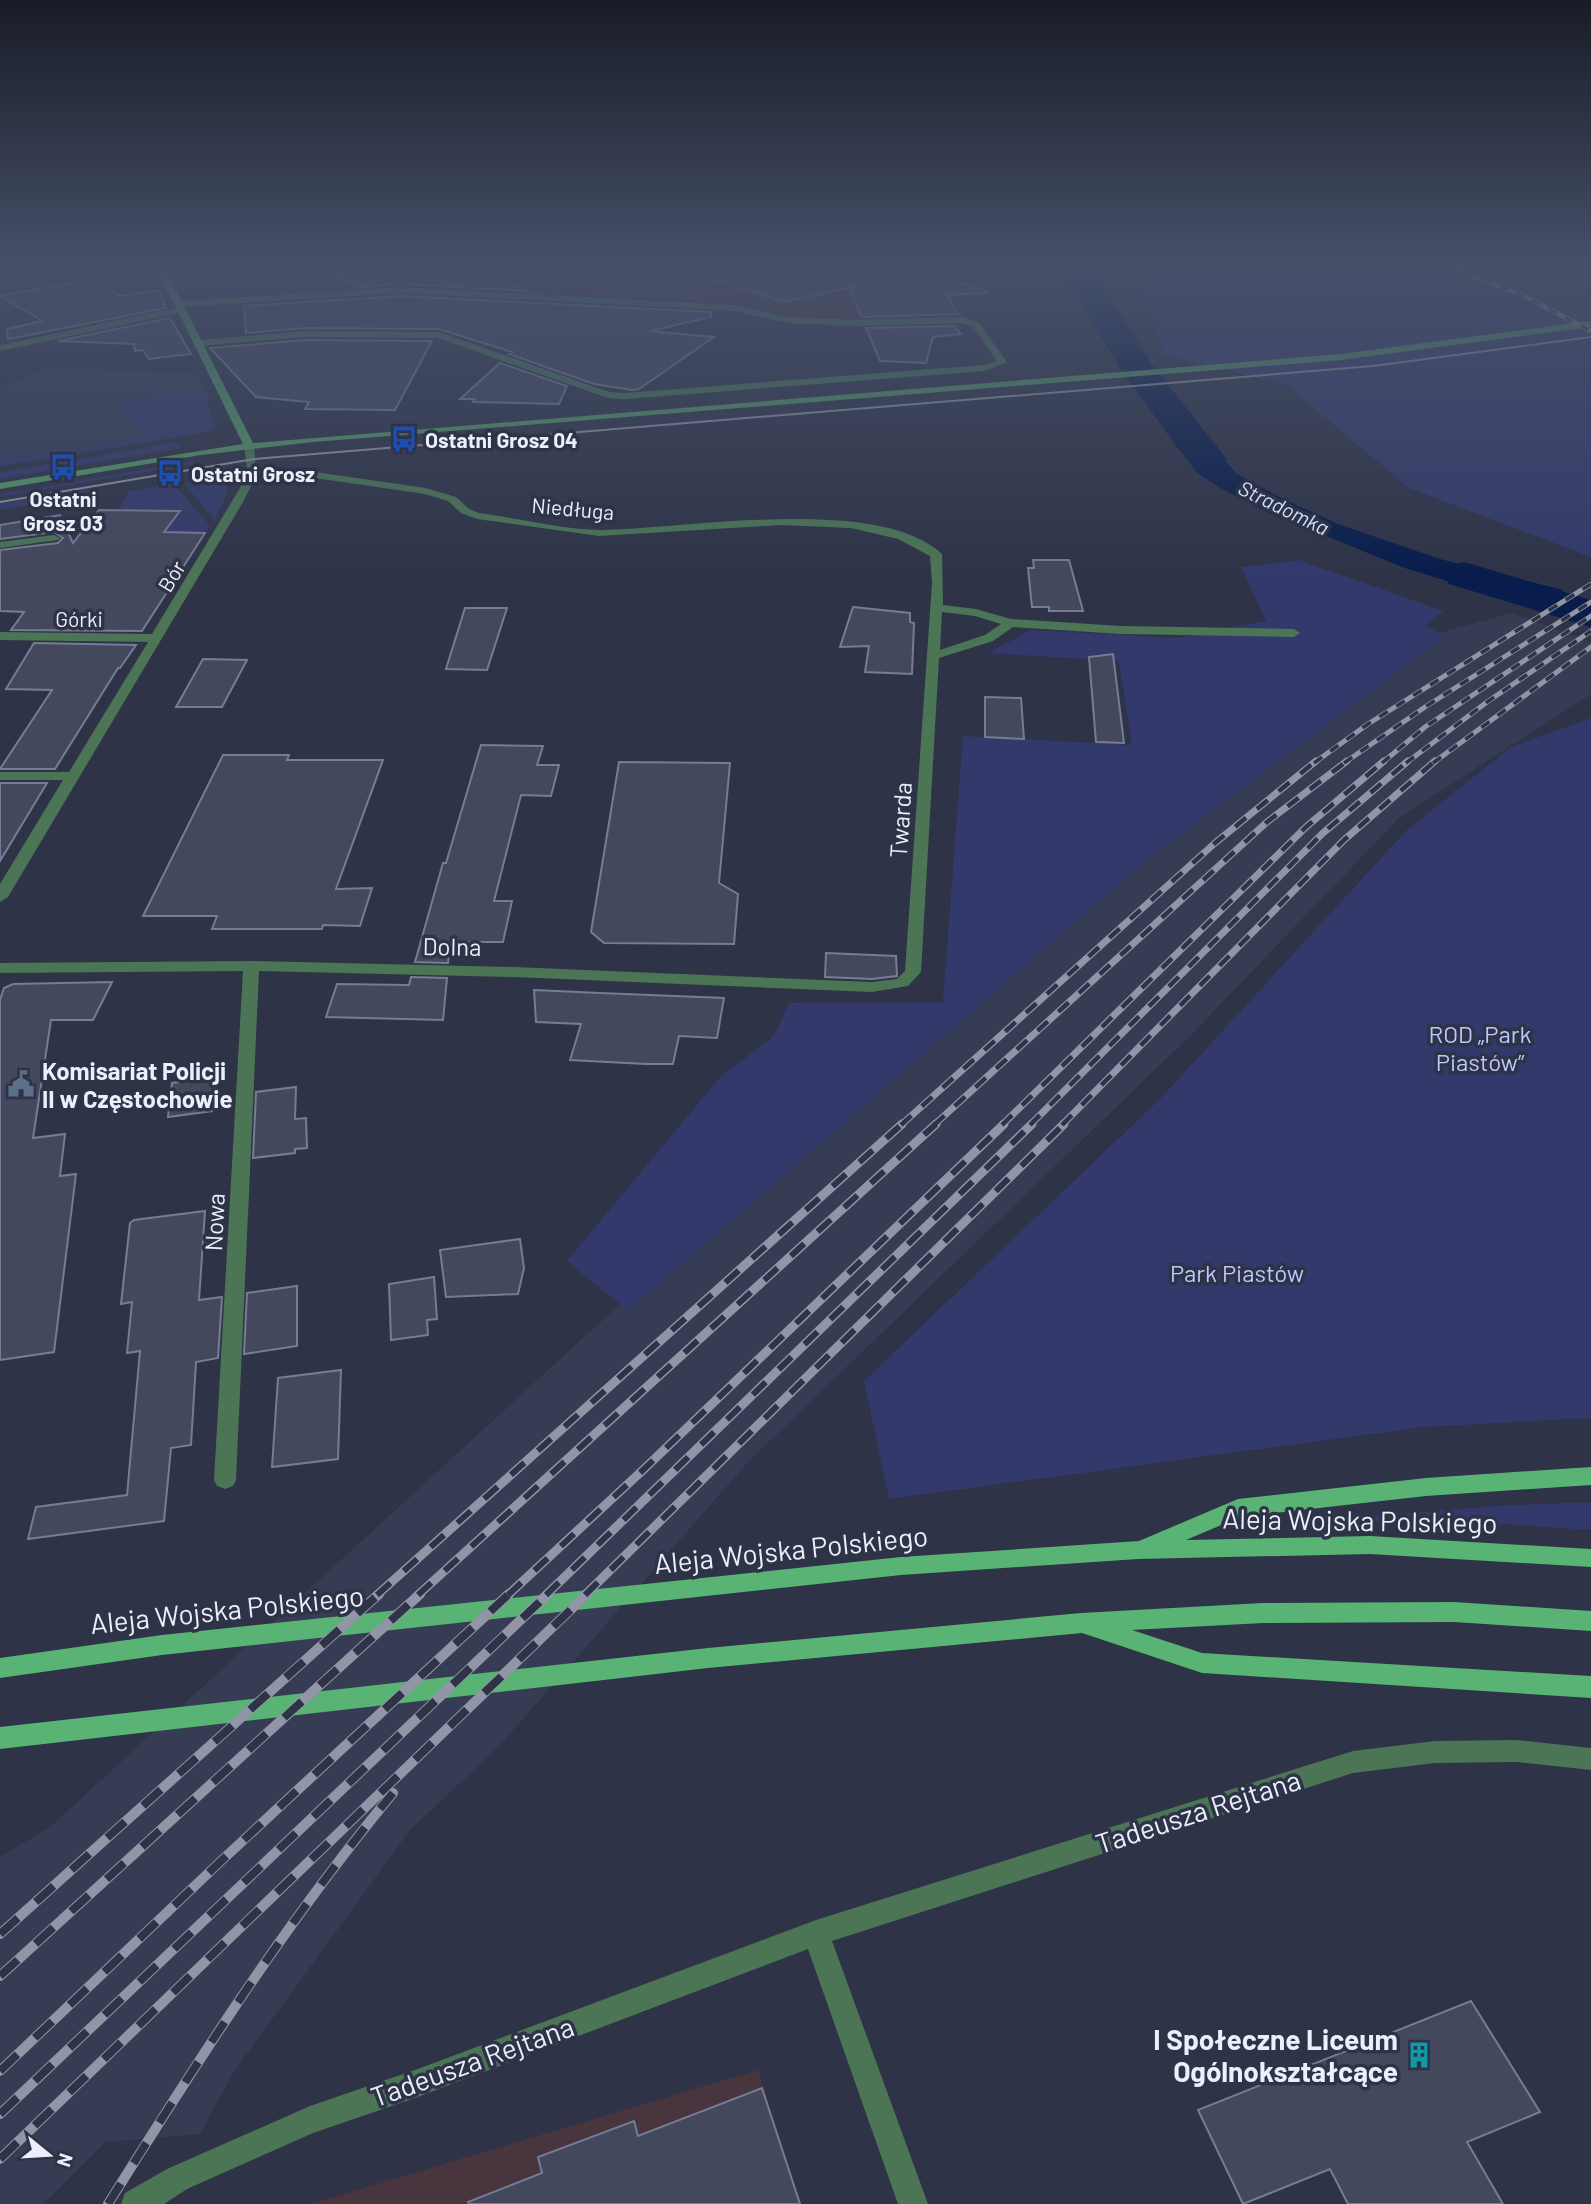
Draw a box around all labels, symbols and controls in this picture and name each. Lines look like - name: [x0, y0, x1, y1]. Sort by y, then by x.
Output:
- bus stop icon: Ostatni Grosz 04: [389, 424, 419, 454]
- place label: Ostatni Grosz 04: [425, 427, 578, 452]
- bus stop icon: Ostatni Grosz 03: [48, 452, 78, 482]
- bus stop icon: Ostatni Grosz: [155, 458, 185, 488]
- place label: Ostatni Grosz: [191, 461, 315, 486]
- water label: Stradomka: [1235, 474, 1333, 540]
- place label: Ostatni Grosz 03: [23, 486, 103, 535]
- street label: Niedługa: [531, 492, 615, 524]
- street label: Bór: [152, 556, 190, 596]
- street label: Górki: [55, 606, 103, 631]
- street label: Twarda: [883, 781, 917, 859]
- street label: Dolna: [422, 931, 482, 961]
- park label: ROD „Park Piastów”: [1428, 1019, 1532, 1076]
- place label: Komisariat Policji II w Częstochowie: [42, 1056, 233, 1113]
- public building icon: Komisariat Policji II w Częstochowie: [6, 1069, 36, 1099]
- street label: Nowa: [198, 1192, 230, 1252]
- park label: Park Piastów: [1170, 1258, 1304, 1287]
- street label: Aleja Wojska Polskiego: [1222, 1501, 1498, 1539]
- street label: Aleja Wojska Polskiego: [652, 1518, 930, 1580]
- street label: Aleja Wojska Polskiego: [88, 1578, 366, 1640]
- street label: Tadeusza Rejtana: [1091, 1762, 1305, 1860]
- street label: Tadeusza Rejtana: [366, 2008, 578, 2114]
- place label: I Społeczne Liceum Ogólnokształcące: [1153, 2022, 1398, 2088]
- building icon: I Społeczne Liceum Ogólnokształcące: [1404, 2040, 1434, 2070]
- north arrow: [14, 2120, 84, 2190]
- text: N: [53, 2151, 79, 2170]

